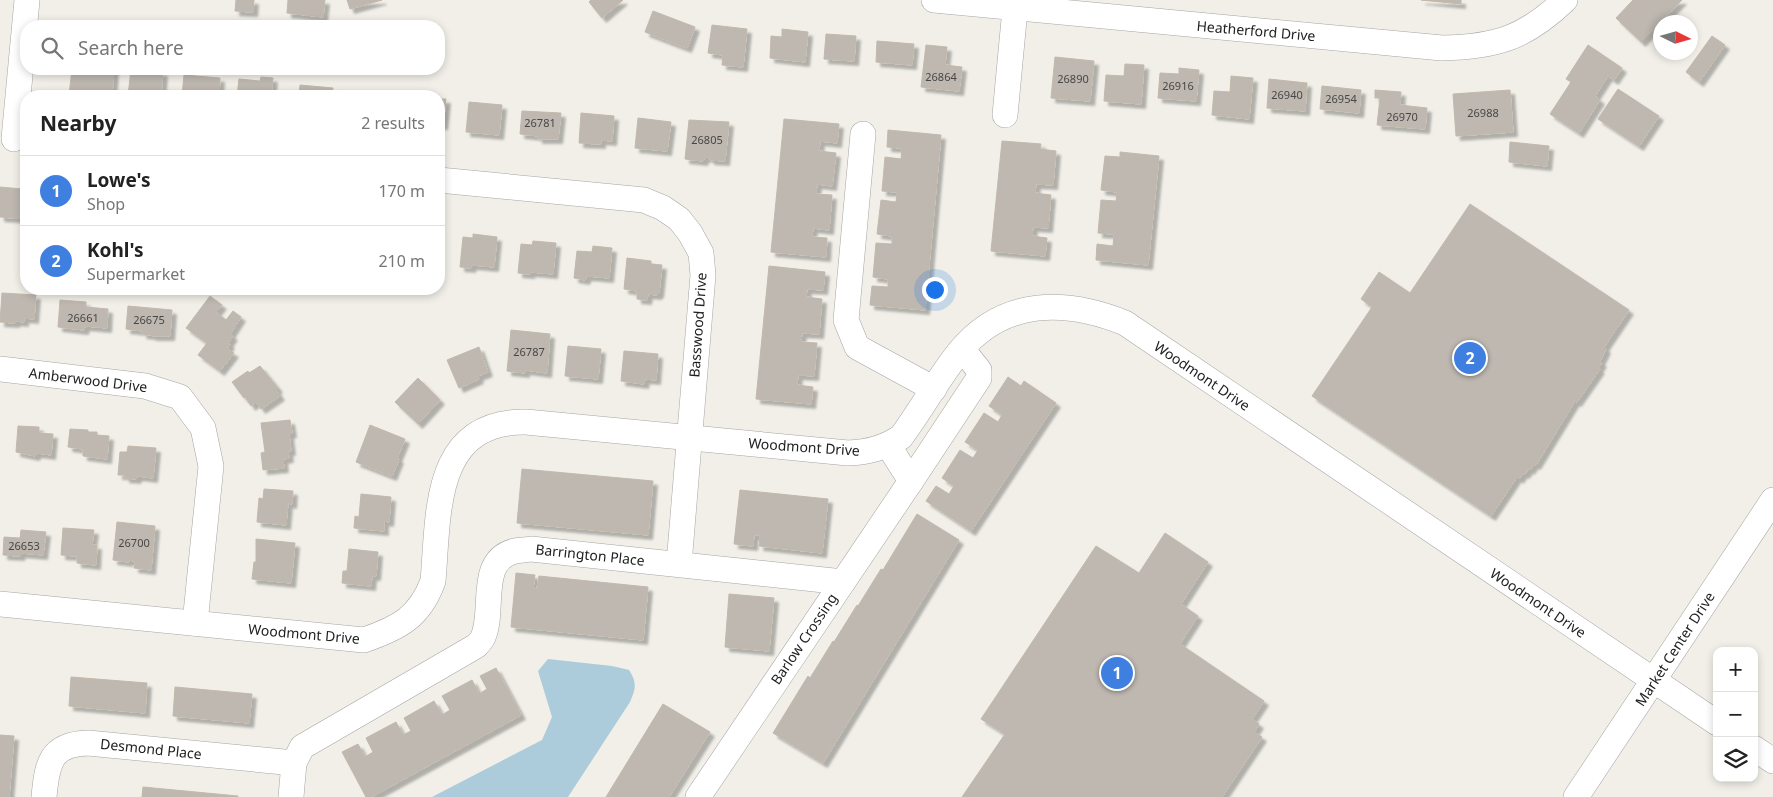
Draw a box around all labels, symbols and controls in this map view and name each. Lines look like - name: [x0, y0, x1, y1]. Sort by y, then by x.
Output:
- north arrow: [1653, 15, 1698, 60]
- street label: Heatherford Drive: [1196, 16, 1316, 45]
- search box: [20, 20, 445, 75]
- icon: search: [38, 34, 66, 62]
- text: Search here: [78, 35, 184, 61]
- house number: 26864: [925, 69, 957, 84]
- house number: 26890: [1057, 71, 1089, 86]
- house number: 26916: [1162, 78, 1194, 93]
- house number: 26940: [1271, 87, 1303, 102]
- house number: 26954: [1325, 91, 1357, 106]
- house number: 26988: [1467, 105, 1499, 120]
- text: Nearby: [40, 109, 116, 137]
- house number: 26970: [1386, 109, 1418, 124]
- text: 2 results: [361, 112, 425, 134]
- house number: 26781: [524, 115, 556, 130]
- house number: 26805: [691, 132, 723, 147]
- text: Lowe's: [87, 167, 151, 193]
- text: 1: [51, 180, 61, 202]
- text: 170 m: [378, 180, 425, 202]
- text: Shop: [87, 193, 125, 215]
- text: Kohl's: [87, 237, 144, 263]
- text: 2: [51, 250, 61, 272]
- text: 210 m: [378, 250, 425, 272]
- text: Supermarket: [87, 263, 185, 285]
- street label: Basswood Drive: [684, 272, 711, 378]
- your location: [922, 277, 948, 303]
- house number: 26661: [67, 310, 99, 325]
- house number: 26675: [133, 312, 165, 327]
- street label: Woodmont Drive: [1151, 336, 1254, 415]
- pin: 2: [1454, 339, 1486, 377]
- house number: 26787: [513, 344, 545, 359]
- street label: Amberwood Drive: [28, 363, 148, 396]
- street label: Woodmont Drive: [748, 433, 861, 460]
- house number: 26700: [118, 535, 150, 550]
- house number: 26653: [8, 538, 40, 553]
- street label: Barrington Place: [534, 539, 646, 570]
- street label: Woodmont Drive: [1487, 563, 1590, 642]
- street label: Market Center Drive: [1630, 588, 1719, 710]
- street label: Barlow Crossing: [766, 589, 841, 688]
- street label: Woodmont Drive: [248, 619, 361, 648]
- map controls: [1713, 647, 1758, 782]
- button: +: [1713, 647, 1758, 692]
- pin: 1: [1101, 654, 1133, 692]
- button: −: [1713, 692, 1758, 737]
- street label: Desmond Place: [99, 734, 203, 763]
- button: layers: [1713, 737, 1758, 782]

